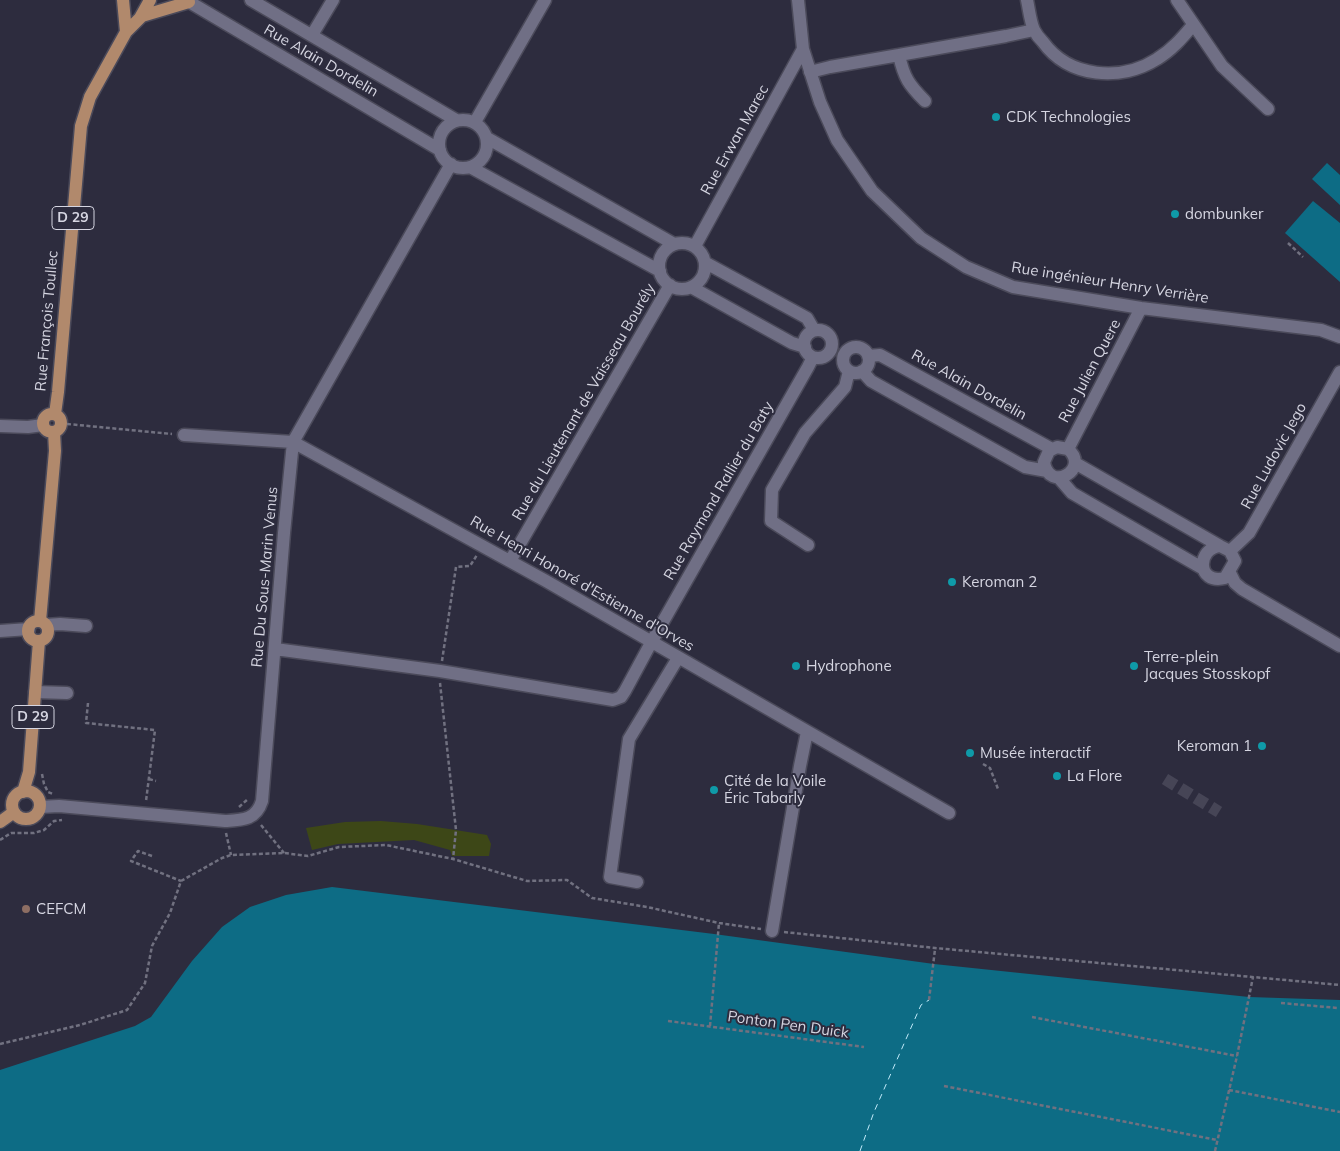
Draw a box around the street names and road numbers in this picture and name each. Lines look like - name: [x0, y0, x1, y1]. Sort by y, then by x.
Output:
- street label: Rue Alain Dordelin: [261, 21, 381, 101]
- street label: Rue Erwan Marec: [697, 82, 773, 198]
- road number: D 29: [52, 207, 94, 230]
- street label: Rue François Toullec: [32, 250, 62, 392]
- street label: Rue ingénieur Henry Verrière: [1010, 259, 1210, 307]
- street label: Rue du Lieutenant de Vaisseau Bourély: [509, 280, 659, 524]
- street label: Rue Julien Quere: [1055, 316, 1125, 426]
- street label: Rue Alain Dordelin: [908, 346, 1030, 424]
- street label: Rue Raymond Rallier du Baty: [660, 398, 778, 584]
- street label: Rue Ludovic Jego: [1237, 400, 1311, 512]
- street label: Rue Du Sous-Marin Venus: [248, 486, 282, 668]
- street label: Rue Henri Honoré d'Estienne d'Orves: [467, 512, 697, 656]
- road number: D 29: [12, 706, 54, 729]
- street label: Ponton Pen Duick: [726, 1008, 850, 1042]

